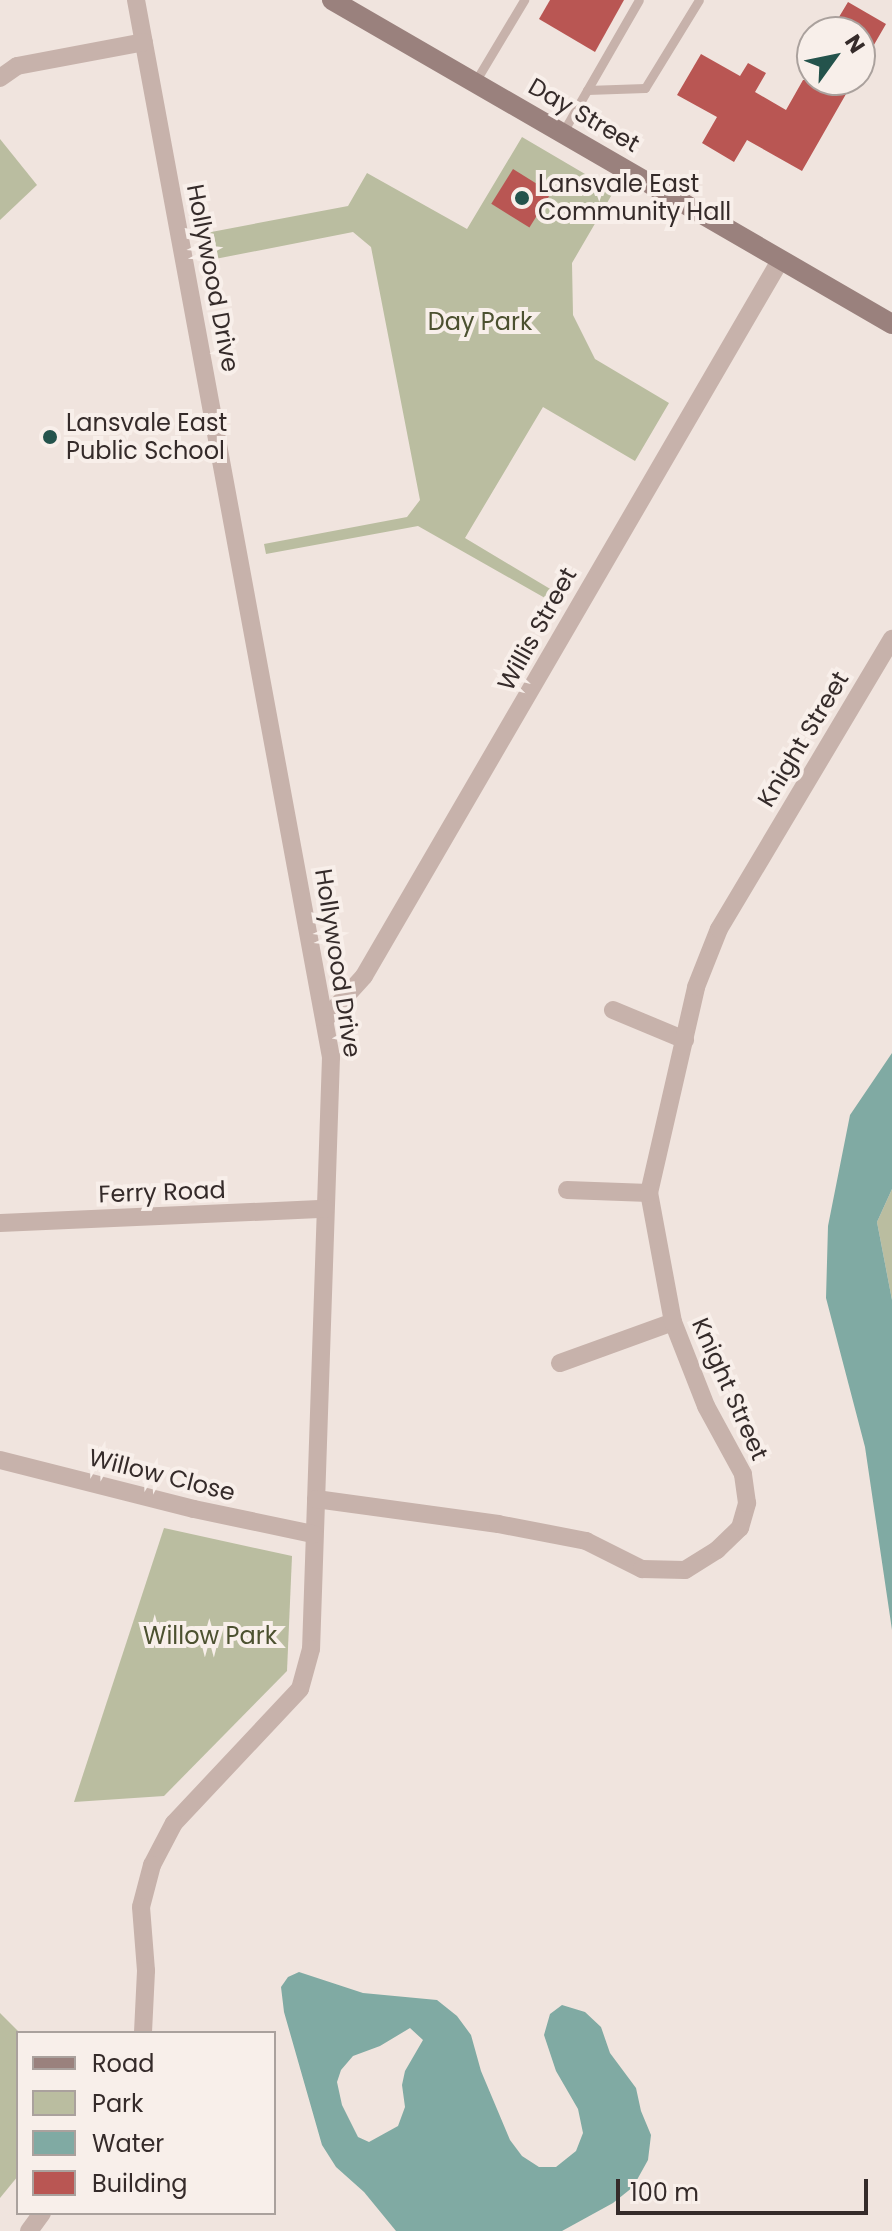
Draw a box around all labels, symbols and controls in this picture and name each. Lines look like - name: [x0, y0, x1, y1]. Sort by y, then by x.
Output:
- north arrow: [796, 16, 876, 96]
- text: N: [837, 28, 872, 59]
- street label: Day Street: [523, 72, 645, 158]
- place label: Lansvale East Community Hall: [538, 170, 731, 226]
- street label: Hollywood Drive: [181, 182, 245, 374]
- marker: Lansvale East Community Hall: [513, 189, 531, 207]
- park label: Day Park: [428, 308, 532, 336]
- place label: Lansvale East Public School: [66, 409, 227, 465]
- marker: Lansvale East Public School: [41, 428, 59, 446]
- street label: Willis Street: [491, 562, 583, 696]
- street label: Knight Street: [751, 666, 855, 812]
- street label: Hollywood Drive: [309, 867, 367, 1059]
- street label: Ferry Road: [98, 1175, 226, 1209]
- street label: Knight Street: [686, 1313, 774, 1465]
- street label: Willow Close: [86, 1443, 238, 1507]
- park label: Willow Park: [143, 1622, 277, 1650]
- legend: [16, 2031, 276, 2215]
- text: Road: [92, 2047, 154, 2080]
- text: Park: [92, 2087, 143, 2120]
- text: Water: [92, 2127, 164, 2160]
- scale bar: [620, 2163, 872, 2213]
- text: Building: [92, 2167, 188, 2200]
- text: 100 m: [630, 2176, 699, 2209]

